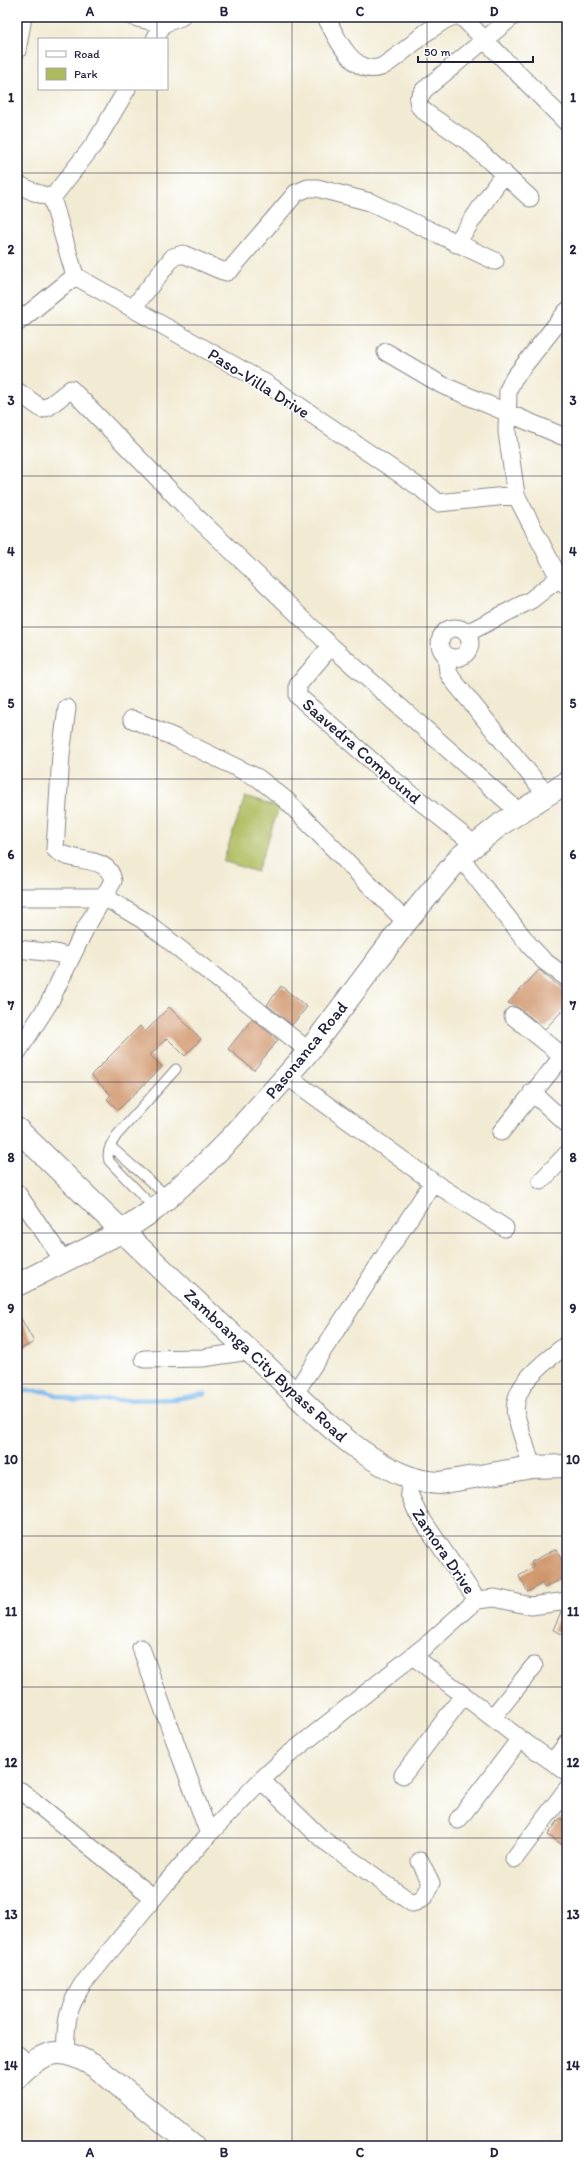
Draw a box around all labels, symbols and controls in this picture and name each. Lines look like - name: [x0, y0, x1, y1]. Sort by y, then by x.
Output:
- text: A: [85, 4, 95, 19]
- text: B: [220, 4, 229, 19]
- text: C: [356, 4, 365, 19]
- text: D: [490, 4, 499, 19]
- legend: [38, 38, 168, 90]
- scale bar: [418, 38, 533, 64]
- text: 50 m: [424, 45, 450, 59]
- text: Road: [74, 47, 100, 61]
- text: Park: [74, 67, 98, 81]
- text: 1: [8, 90, 14, 105]
- text: 1: [570, 90, 576, 105]
- text: 2: [8, 242, 15, 257]
- text: 2: [570, 242, 577, 257]
- street label: Paso-Villa Drive: [204, 344, 314, 422]
- text: 3: [7, 393, 15, 408]
- text: 3: [569, 393, 577, 408]
- text: 4: [7, 544, 15, 559]
- text: 4: [569, 544, 577, 559]
- street label: Saavedra Compound: [299, 694, 426, 808]
- text: 5: [8, 696, 15, 711]
- text: 5: [570, 696, 577, 711]
- text: 6: [8, 847, 15, 862]
- text: 6: [570, 847, 577, 862]
- street label: Pasonanca Road: [261, 997, 351, 1103]
- text: 7: [7, 998, 15, 1013]
- text: 7: [569, 998, 577, 1013]
- text: 8: [7, 1150, 15, 1165]
- text: 8: [569, 1150, 577, 1165]
- street label: Zamboanga City Bypass Road: [180, 1284, 352, 1446]
- text: 9: [8, 1301, 15, 1316]
- text: 9: [570, 1301, 577, 1316]
- text: 10: [4, 1452, 18, 1467]
- text: 10: [566, 1452, 580, 1467]
- street label: Zamora Drive: [408, 1504, 480, 1598]
- text: 11: [5, 1604, 17, 1619]
- text: 11: [567, 1604, 579, 1619]
- text: 12: [5, 1755, 18, 1770]
- text: 12: [567, 1755, 580, 1770]
- text: 13: [4, 1907, 18, 1922]
- text: 13: [566, 1907, 580, 1922]
- text: 14: [4, 2058, 18, 2073]
- text: 14: [566, 2058, 580, 2073]
- text: A: [85, 2145, 95, 2160]
- text: B: [220, 2145, 229, 2160]
- text: C: [356, 2145, 365, 2160]
- text: D: [490, 2145, 499, 2160]

